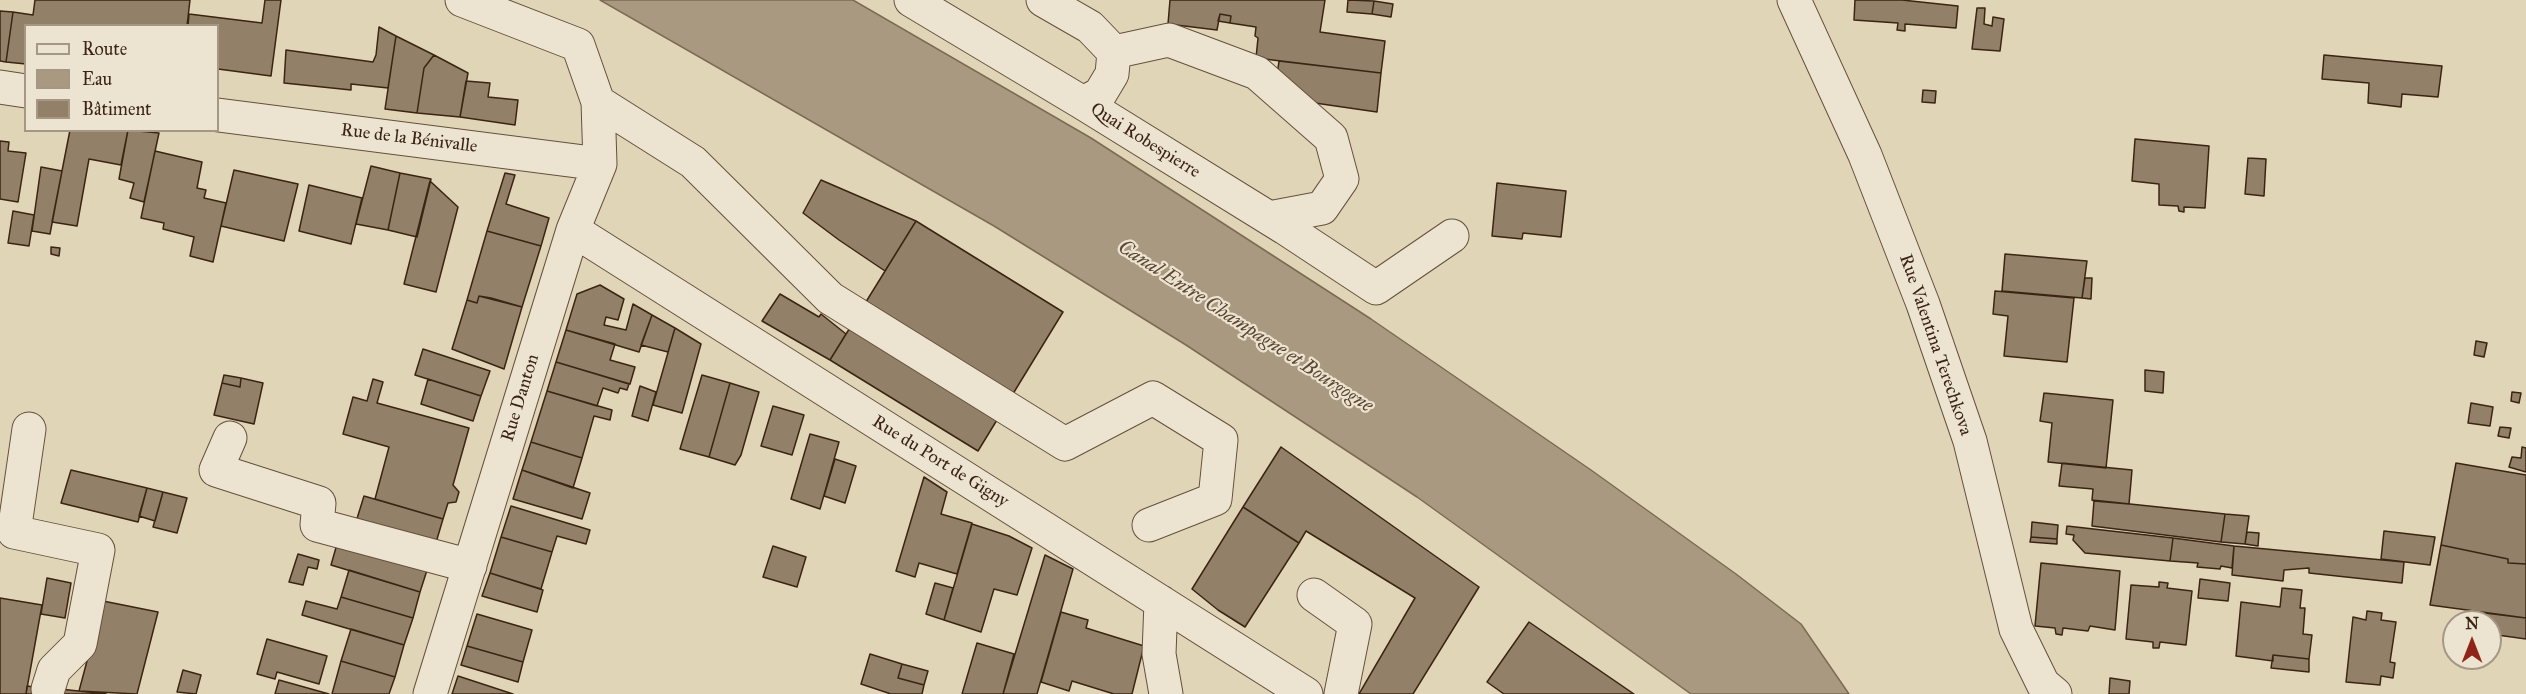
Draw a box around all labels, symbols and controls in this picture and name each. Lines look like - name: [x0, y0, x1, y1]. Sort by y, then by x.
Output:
- legend: [24, 24, 219, 132]
- text: Route: [82, 38, 127, 60]
- text: Eau: [82, 68, 112, 90]
- text: Bâtiment: [82, 98, 151, 120]
- street label: Quai Robespierre: [1086, 99, 1204, 183]
- street label: Rue de la Bénivalle: [339, 120, 479, 158]
- water label: Canal Entre Champagne et Bourgogne: [1113, 236, 1377, 418]
- street label: Rue Valentina Terechkova: [1894, 252, 1976, 438]
- street label: Rue Danton: [497, 352, 545, 444]
- street label: Rue du Port de Gigny: [868, 411, 1012, 513]
- north arrow: [2442, 610, 2502, 670]
- text: N: [2465, 614, 2479, 633]

